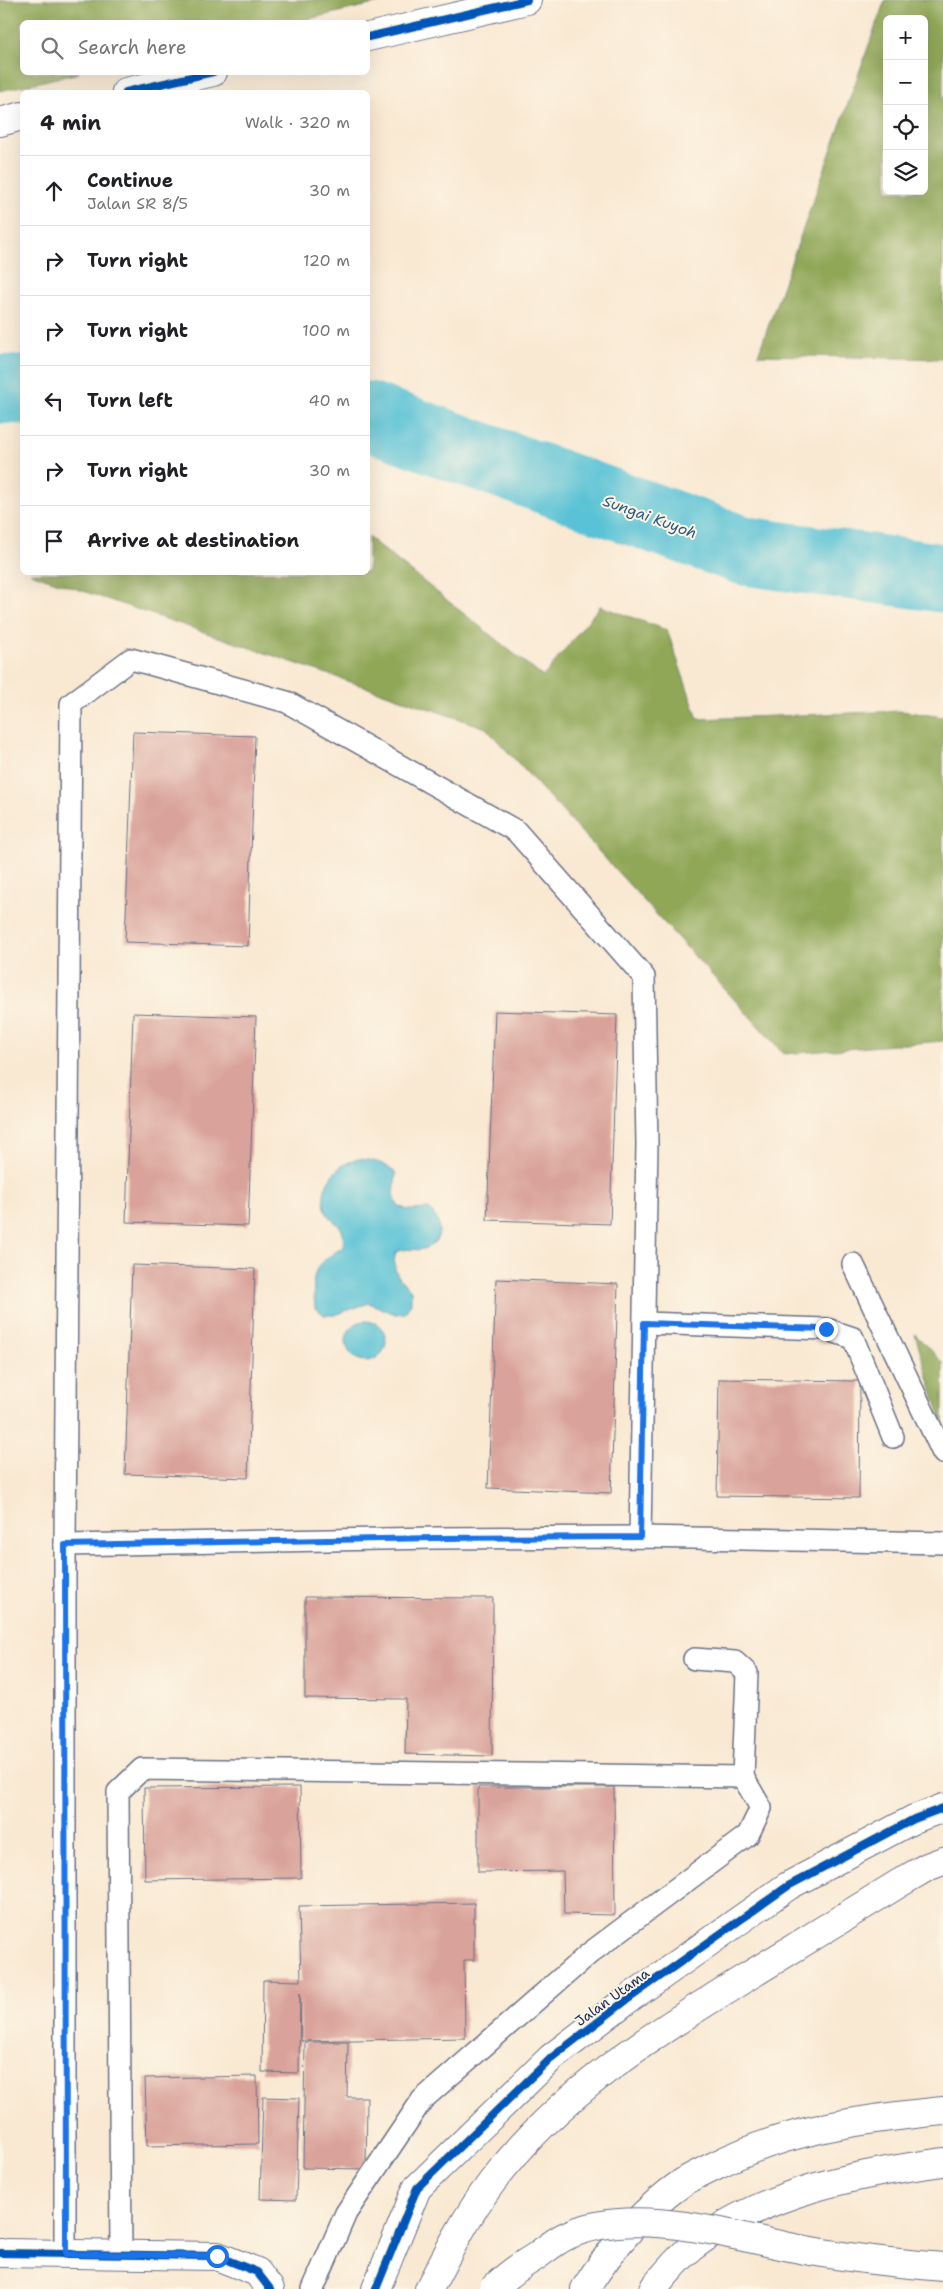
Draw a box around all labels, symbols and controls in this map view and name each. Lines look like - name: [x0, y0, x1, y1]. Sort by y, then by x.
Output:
- map controls: [883, 15, 928, 195]
- button: +: [883, 15, 928, 60]
- search box: [20, 20, 370, 75]
- icon: search: [38, 34, 66, 62]
- text: Search here: [78, 35, 187, 60]
- button: −: [883, 60, 928, 105]
- button: locate: [883, 105, 928, 150]
- text: 4 min: [40, 109, 101, 137]
- text: Walk · 320 m: [245, 112, 350, 133]
- button: layers: [883, 150, 928, 195]
- text: Continue: [87, 168, 173, 193]
- icon: ahead: [40, 177, 68, 205]
- text: 30 m: [309, 180, 350, 201]
- text: Jalan SR 8/5: [87, 193, 188, 214]
- icon: right: [40, 247, 68, 275]
- text: Turn right: [87, 248, 188, 273]
- text: 120 m: [303, 250, 350, 271]
- icon: right: [40, 317, 68, 345]
- text: Turn right: [87, 318, 188, 343]
- text: 100 m: [302, 320, 350, 341]
- icon: left: [40, 387, 68, 415]
- text: Turn left: [87, 388, 173, 413]
- text: 40 m: [308, 390, 350, 411]
- icon: right: [40, 457, 68, 485]
- text: Turn right: [87, 458, 188, 483]
- text: 30 m: [309, 460, 350, 481]
- water label: Sungai Kuyoh: [600, 491, 700, 543]
- icon: arrive: [40, 527, 68, 555]
- text: Arrive at destination: [87, 528, 299, 553]
- route end: [815, 1318, 838, 1341]
- street label: Jalan Utama: [571, 1964, 653, 2030]
- route start: [206, 2245, 229, 2268]

